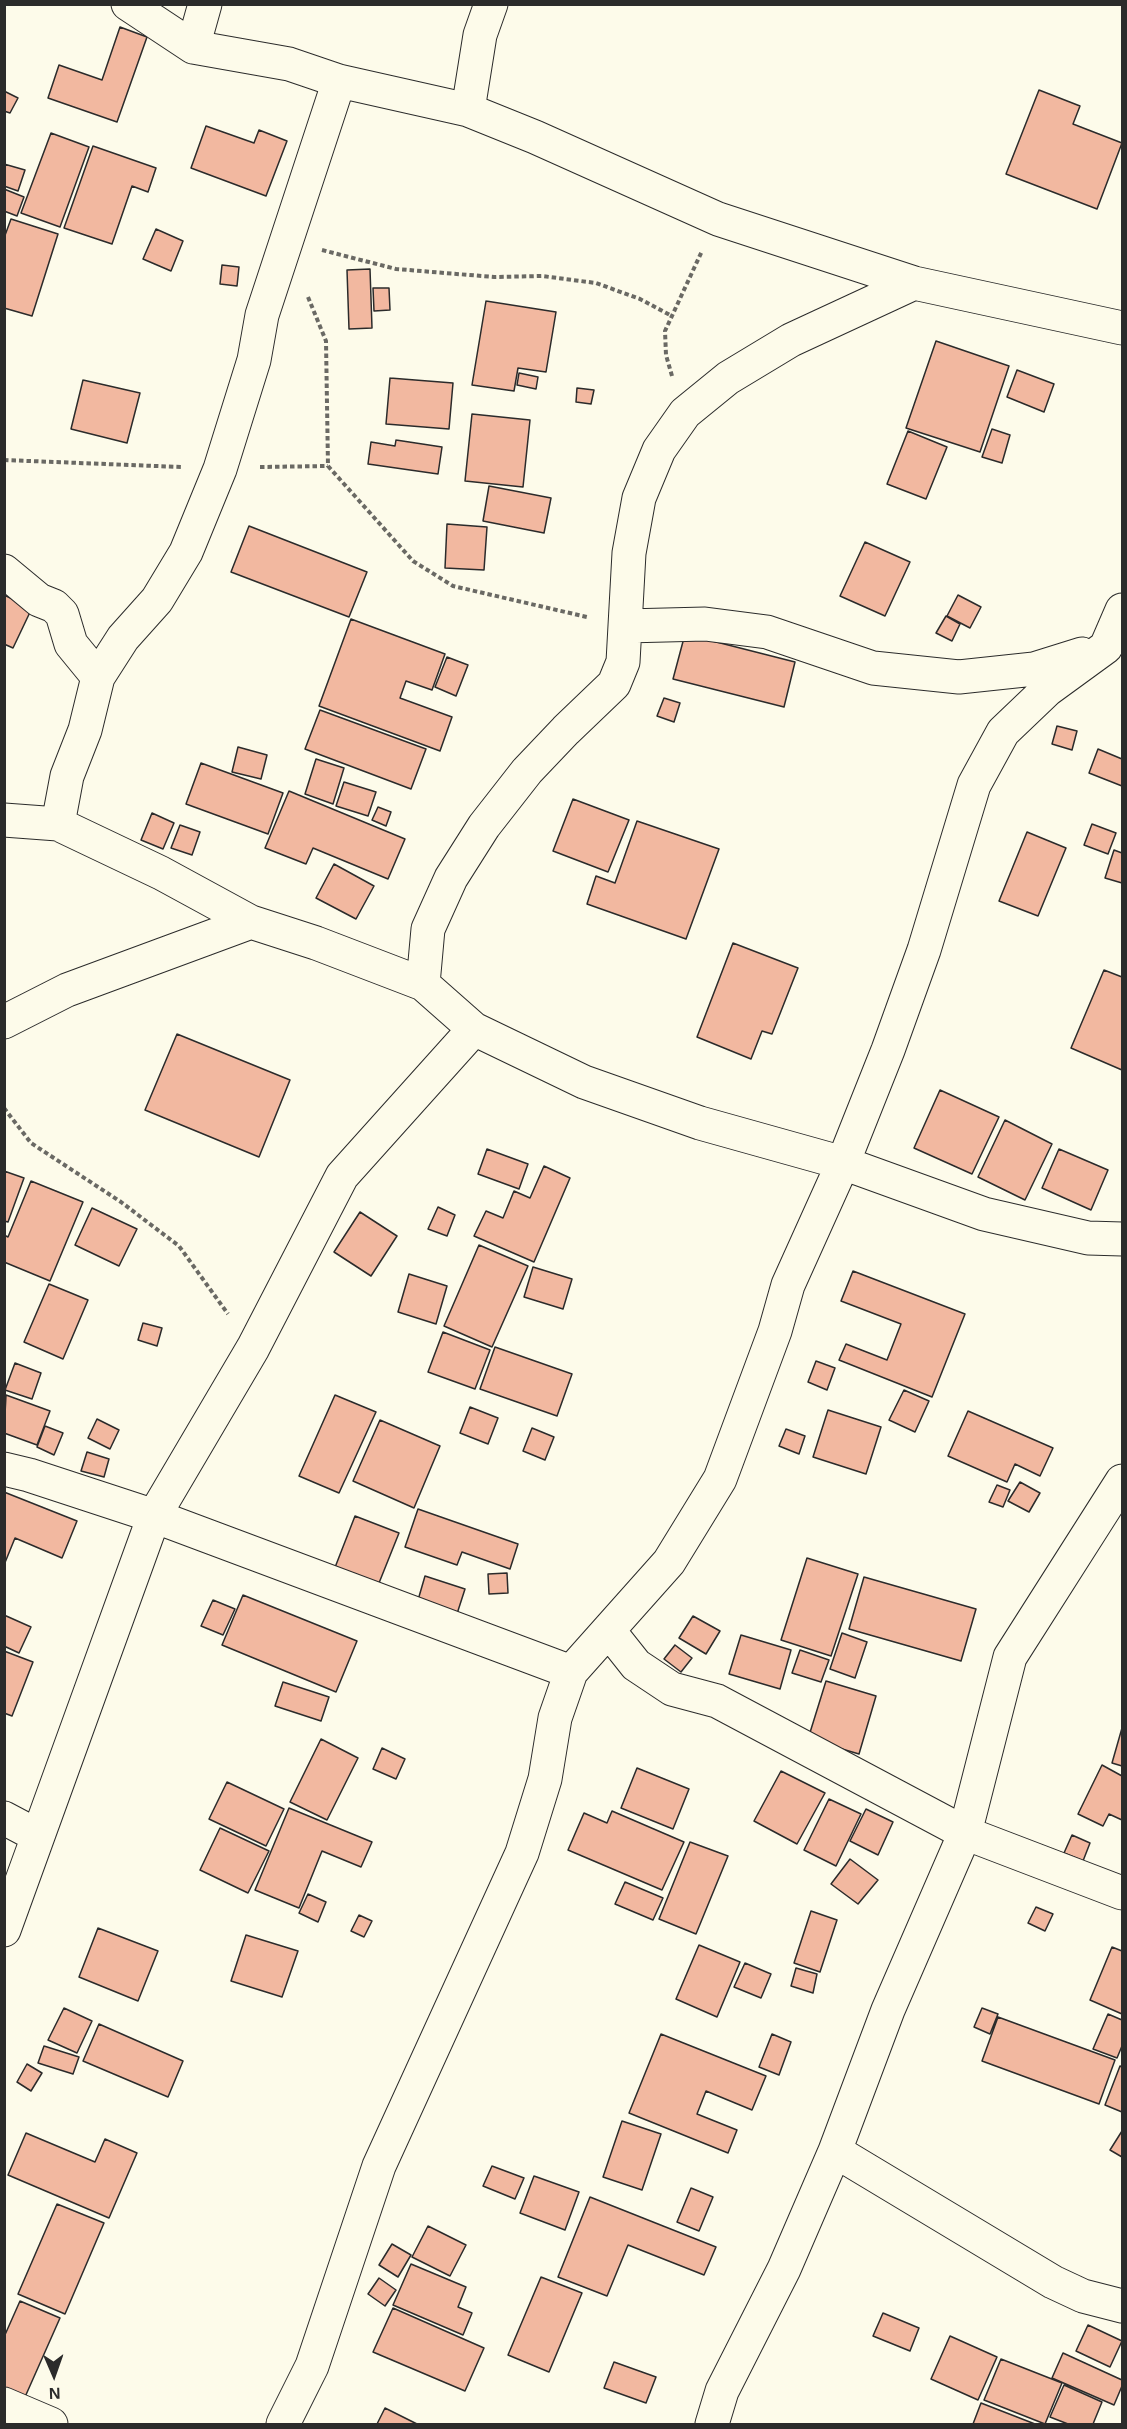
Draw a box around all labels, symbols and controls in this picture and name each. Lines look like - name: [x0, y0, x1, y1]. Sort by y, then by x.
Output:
- north arrow: [24, 2345, 84, 2405]
- text: N: [49, 2385, 61, 2402]

